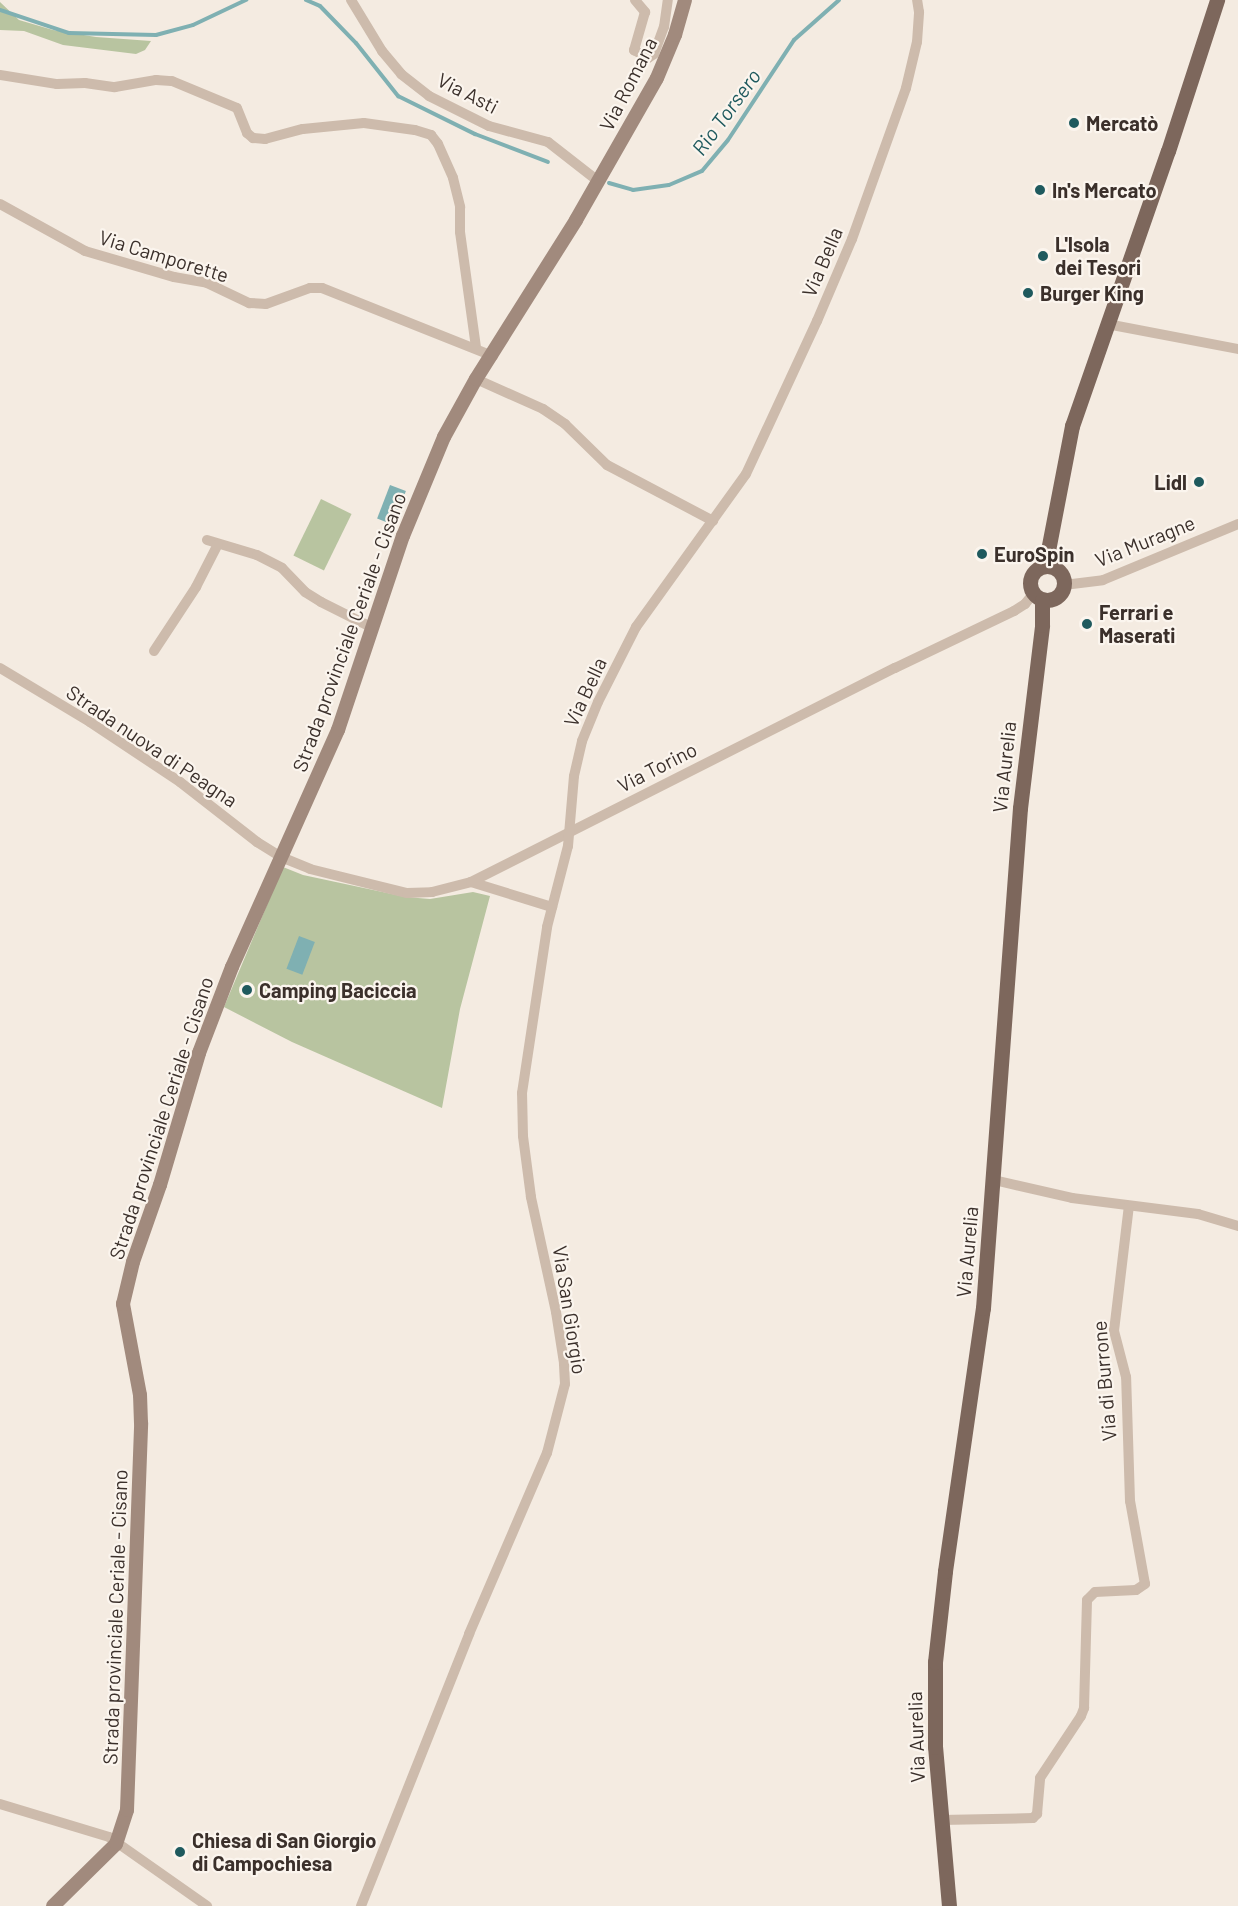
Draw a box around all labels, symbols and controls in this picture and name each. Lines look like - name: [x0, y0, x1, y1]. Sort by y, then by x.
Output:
- street label: Via Romana: [594, 33, 662, 135]
- water label: Rio Torsero: [686, 64, 766, 160]
- street label: Via Asti: [433, 68, 503, 118]
- place label: Mercatò: [1086, 111, 1158, 135]
- marker: Mercatò: [1067, 116, 1081, 130]
- place label: In's Mercato: [1052, 178, 1157, 202]
- marker: In's Mercato: [1033, 183, 1047, 197]
- street label: Via Bella: [797, 223, 847, 301]
- street label: Via Camporette: [96, 225, 232, 287]
- place label: L'Isola dei Tesori: [1055, 232, 1141, 279]
- marker: L'Isola dei Tesori: [1036, 249, 1050, 263]
- place label: Burger King: [1040, 281, 1144, 305]
- marker: Burger King: [1021, 286, 1035, 300]
- place label: Lidl: [1154, 470, 1187, 494]
- marker: Lidl: [1192, 475, 1206, 489]
- street label: Strada provinciale Ceriale - Cisano: [287, 489, 411, 775]
- street label: Via Muragne: [1092, 510, 1198, 572]
- place label: EuroSpin: [994, 542, 1074, 566]
- marker: EuroSpin: [975, 547, 989, 561]
- place label: Ferrari e Maserati: [1099, 600, 1175, 647]
- marker: Ferrari e Maserati: [1080, 617, 1094, 631]
- street label: Via Bella: [559, 654, 611, 730]
- street label: Strada nuova di Peagna: [62, 680, 242, 812]
- street label: Via Aurelia: [987, 720, 1021, 814]
- street label: Via Torino: [613, 737, 701, 797]
- street label: Strada provinciale Ceriale - Cisano: [104, 974, 218, 1262]
- place label: Camping Baciccia: [259, 978, 417, 1002]
- marker: Camping Baciccia: [240, 983, 254, 997]
- street label: Via Aurelia: [951, 1205, 983, 1299]
- street label: Via San Giorgio: [548, 1244, 592, 1376]
- street label: Via di Burrone: [1087, 1320, 1121, 1442]
- street label: Strada provinciale Ceriale - Cisano: [98, 1469, 132, 1765]
- street label: Via Aurelia: [902, 1691, 930, 1783]
- place label: Chiesa di San Giorgio di Campochiesa: [192, 1828, 376, 1875]
- marker: Chiesa di San Giorgio di Campochiesa: [173, 1845, 187, 1859]

